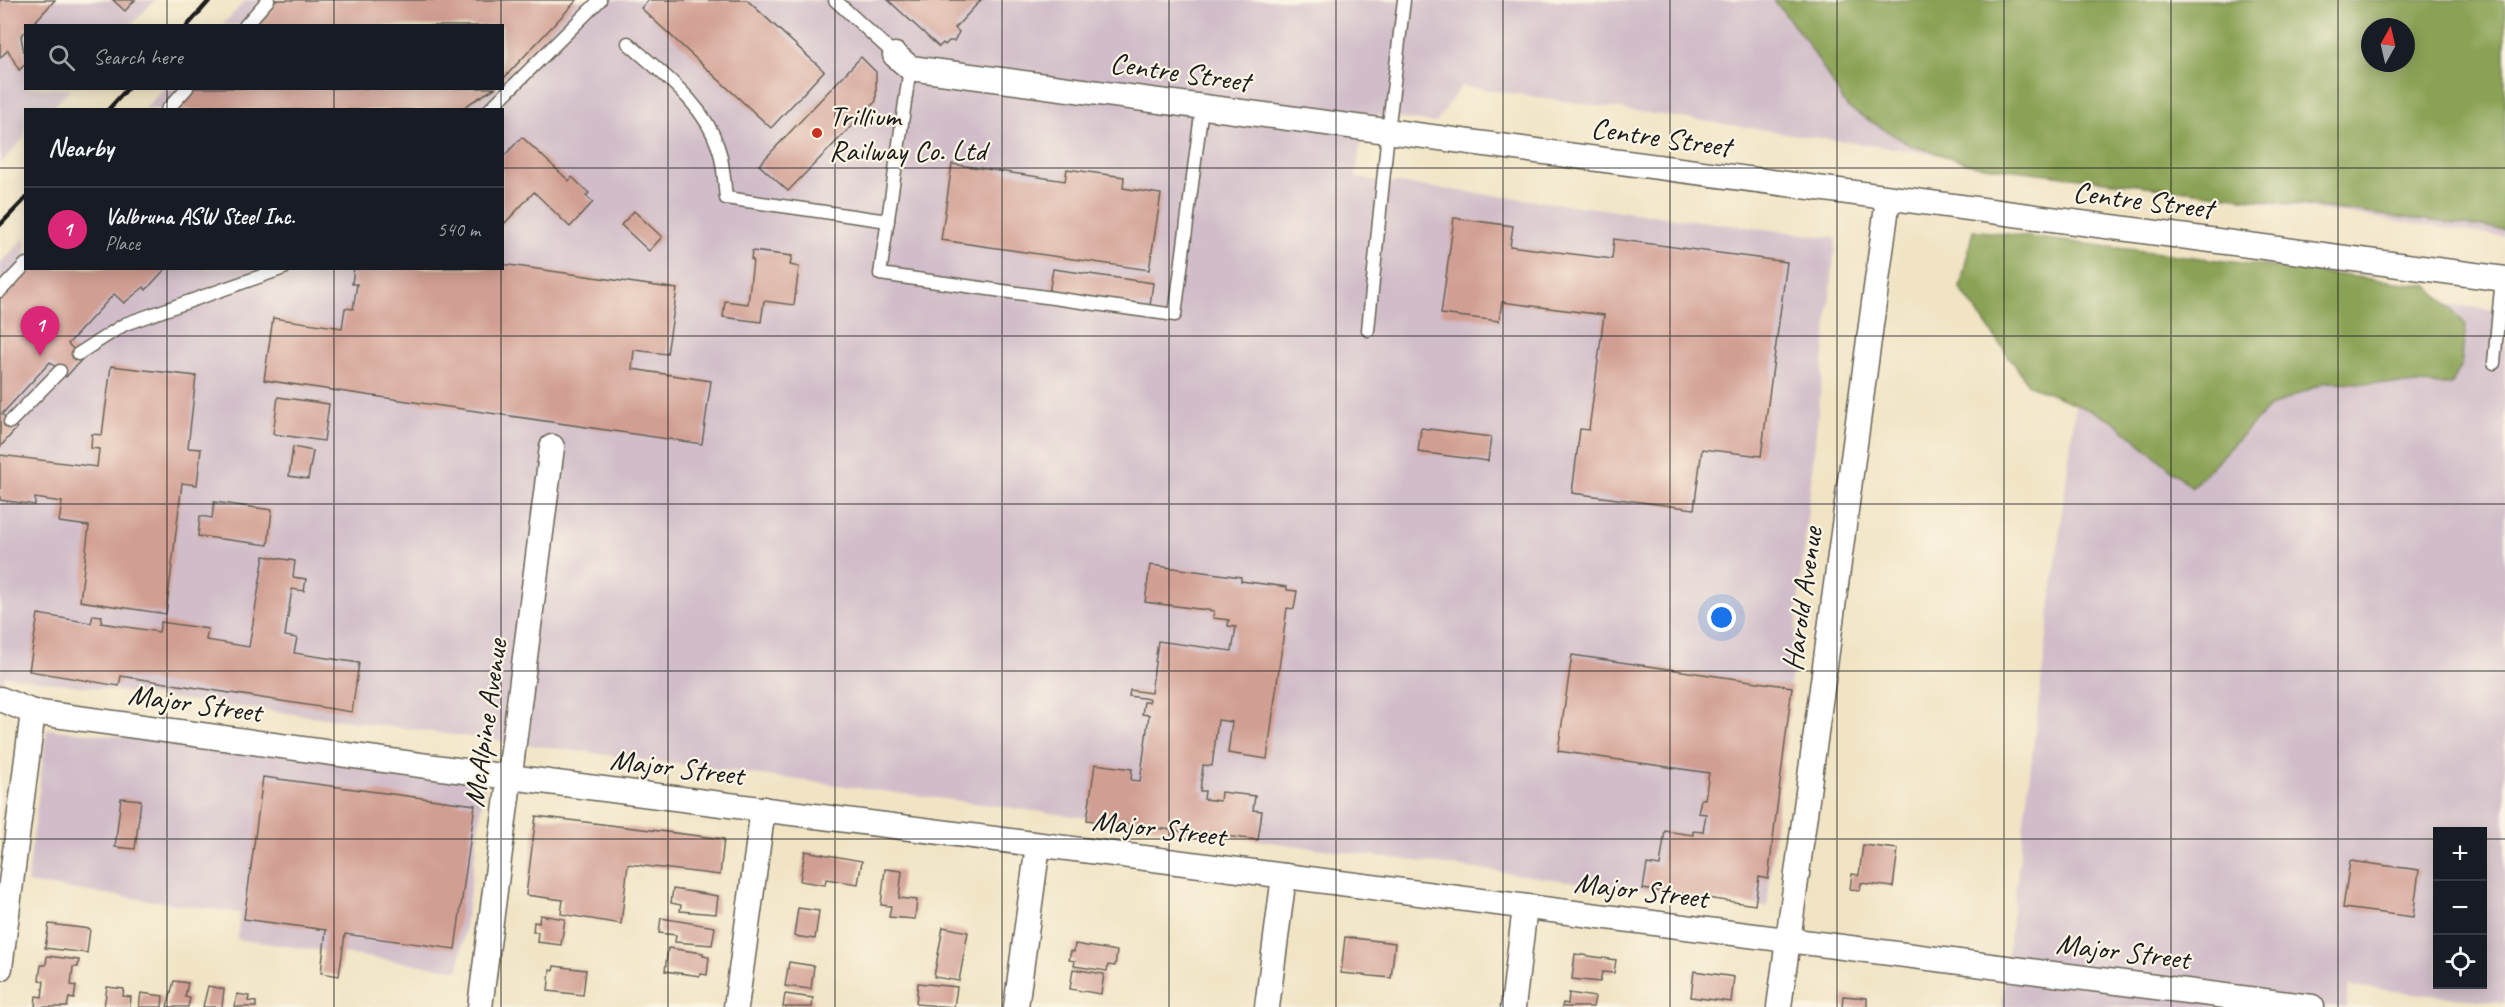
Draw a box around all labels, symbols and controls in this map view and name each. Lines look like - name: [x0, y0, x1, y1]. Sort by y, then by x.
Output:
- north arrow: [2361, 18, 2415, 72]
- search box: [24, 24, 504, 90]
- icon: search: [45, 41, 78, 74]
- text: Search here: [93, 43, 183, 71]
- street label: Centre Street: [1108, 43, 1256, 101]
- place label: Trillium Railway Co. Ltd: [829, 97, 990, 169]
- street label: Centre Street: [1589, 108, 1737, 166]
- marker: Trillium Railway Co. Ltd: [810, 126, 824, 140]
- text: Nearby: [48, 131, 113, 164]
- street label: Centre Street: [2071, 173, 2219, 228]
- text: Valbruna ASW Steel Inc.: [105, 203, 295, 231]
- text: 1: [63, 217, 72, 242]
- text: 540 m: [437, 217, 480, 242]
- text: Place: [105, 231, 140, 256]
- pin: 1: [20, 306, 60, 356]
- street label: Harold Avenue: [1773, 523, 1831, 673]
- your location: [1707, 603, 1736, 632]
- street label: McAlpine Avenue: [454, 634, 516, 809]
- street label: Major Street: [126, 675, 267, 732]
- street label: Major Street: [608, 740, 749, 794]
- street label: Major Street: [1090, 801, 1231, 855]
- map controls: [2433, 827, 2487, 989]
- button: +: [2433, 827, 2487, 881]
- street label: Major Street: [1572, 863, 1713, 917]
- button: −: [2433, 881, 2487, 935]
- street label: Major Street: [2054, 924, 2195, 978]
- button: locate: [2433, 935, 2487, 989]

